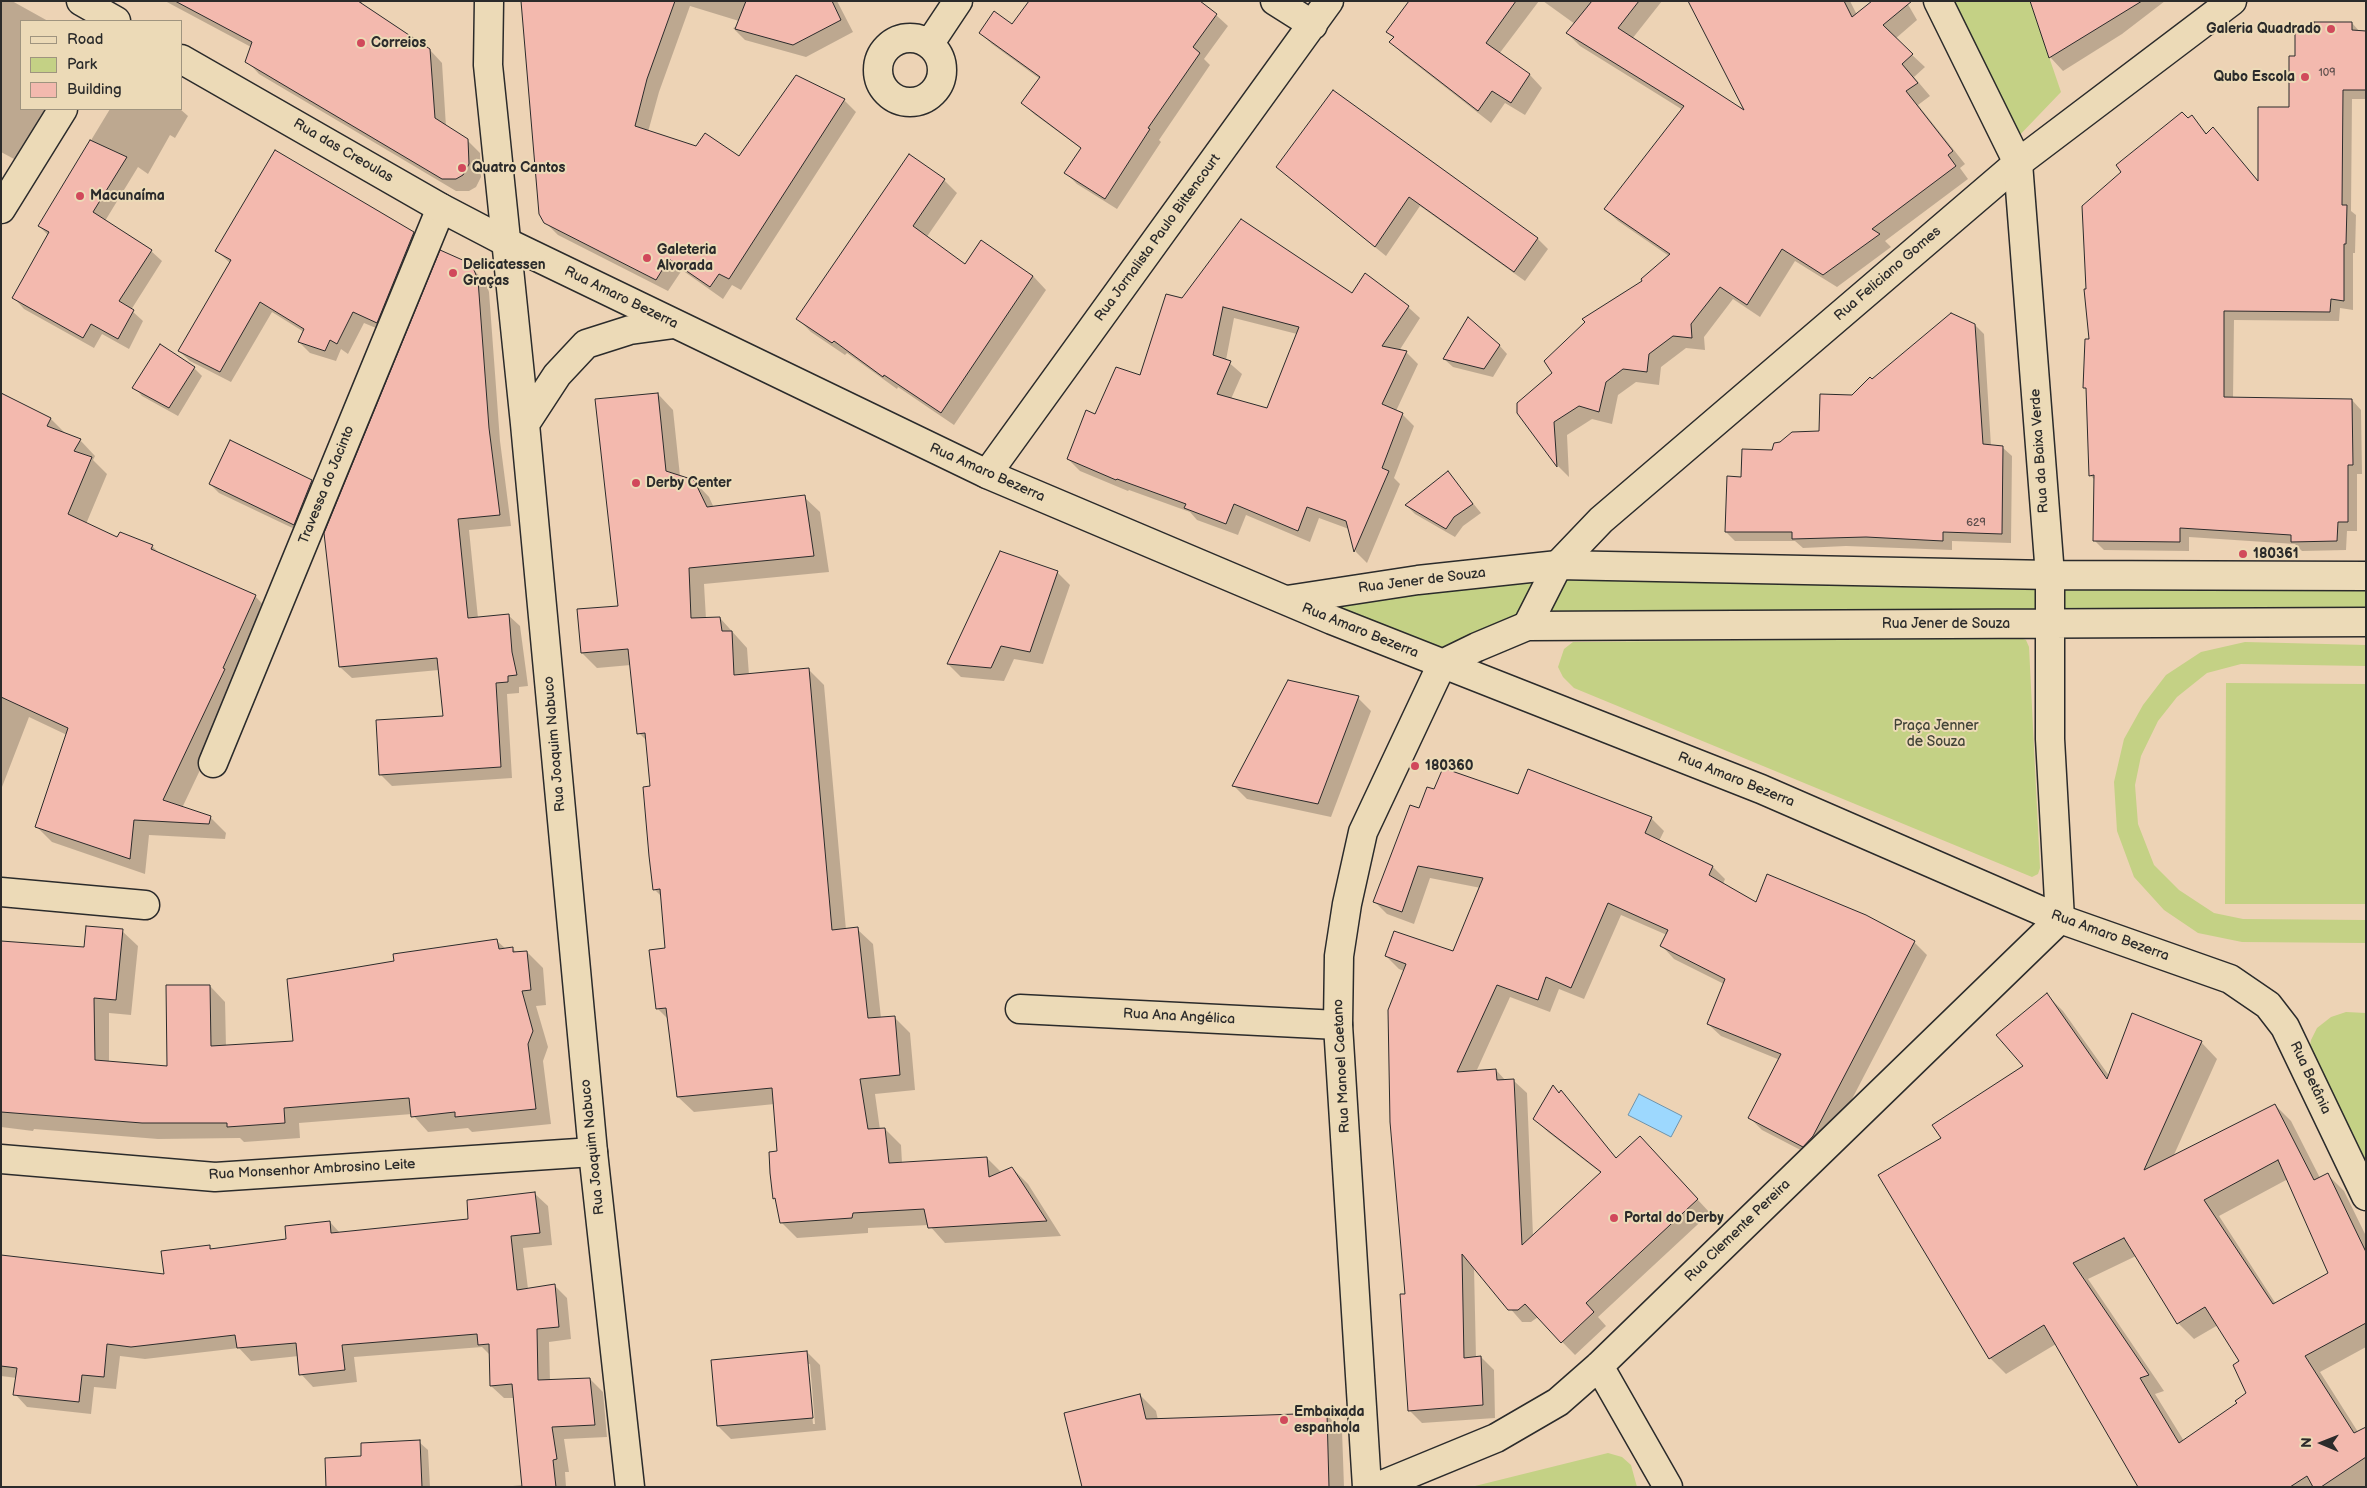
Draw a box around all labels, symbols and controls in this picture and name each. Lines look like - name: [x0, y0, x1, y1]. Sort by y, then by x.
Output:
- legend: [20, 20, 182, 110]
- place label: Galeria Quadrado: [2206, 21, 2321, 37]
- marker: Galeria Quadrado: [2325, 23, 2337, 35]
- text: Road: [67, 30, 103, 49]
- place label: Correios: [371, 35, 426, 51]
- marker: Correios: [355, 37, 367, 49]
- text: Park: [67, 55, 97, 74]
- house number: 109: [2318, 66, 2336, 80]
- place label: Qubo Escola: [2213, 69, 2295, 85]
- marker: Qubo Escola: [2299, 71, 2311, 83]
- text: Building: [67, 80, 122, 99]
- street label: Rua das Creoulas: [290, 116, 396, 186]
- street label: Rua Jornalista Paulo Bittencourt: [1092, 151, 1224, 325]
- place label: Quatro Cantos: [472, 160, 565, 176]
- marker: Quatro Cantos: [456, 162, 468, 174]
- place label: Macunaíma: [90, 188, 165, 204]
- marker: Macunaíma: [74, 190, 86, 202]
- street label: Rua Feliciano Gomes: [1831, 223, 1945, 325]
- place label: Galeteria Alvorada: [657, 242, 716, 274]
- marker: Galeteria Alvorada: [641, 252, 653, 264]
- place label: Delicatessen Graças: [463, 257, 546, 290]
- street label: Rua Amaro Bezerra: [561, 263, 681, 333]
- marker: Delicatessen Graças: [447, 267, 459, 279]
- street label: Rua da Baixa Verde: [2027, 388, 2053, 514]
- street label: Travessa do Jacinto: [296, 423, 358, 547]
- street label: Rua Amaro Bezerra: [927, 440, 1047, 506]
- place label: Derby Center: [646, 475, 732, 491]
- marker: Derby Center: [630, 477, 642, 489]
- house number: 629: [1966, 516, 1986, 530]
- place label: 180361: [2253, 546, 2299, 562]
- marker: 180361: [2237, 548, 2249, 560]
- street label: Rua Jener de Souza: [1357, 565, 1487, 597]
- street label: Rua Amaro Bezerra: [1299, 600, 1421, 662]
- street label: Rua Jener de Souza: [1882, 616, 2010, 632]
- street label: Rua Joaquim Nabuco: [541, 675, 569, 813]
- park label: Praça Jenner de Souza: [1893, 718, 1979, 750]
- street label: Rua Amaro Bezerra: [1675, 749, 1797, 811]
- place label: 180360: [1425, 758, 1473, 774]
- marker: 180360: [1409, 760, 1421, 772]
- street label: Rua Amaro Bezerra: [2049, 907, 2171, 965]
- street label: Rua Manoel Caetano: [1330, 998, 1354, 1134]
- street label: Rua Ana Angélica: [1122, 1006, 1236, 1028]
- street label: Rua Betânia: [2286, 1039, 2334, 1117]
- street label: Rua Joaquim Nabuco: [578, 1078, 608, 1216]
- street label: Rua Monsenhor Ambrosino Leite: [208, 1156, 416, 1184]
- street label: Rua Clemente Pereira: [1682, 1176, 1794, 1286]
- place label: Portal do Derby: [1624, 1210, 1724, 1226]
- marker: Portal do Derby: [1608, 1212, 1620, 1224]
- place label: Embaixada espanhola: [1294, 1404, 1364, 1436]
- marker: Embaixada espanhola: [1278, 1414, 1290, 1426]
- north arrow: [2297, 1418, 2347, 1468]
- text: N: [2298, 1437, 2315, 1448]

